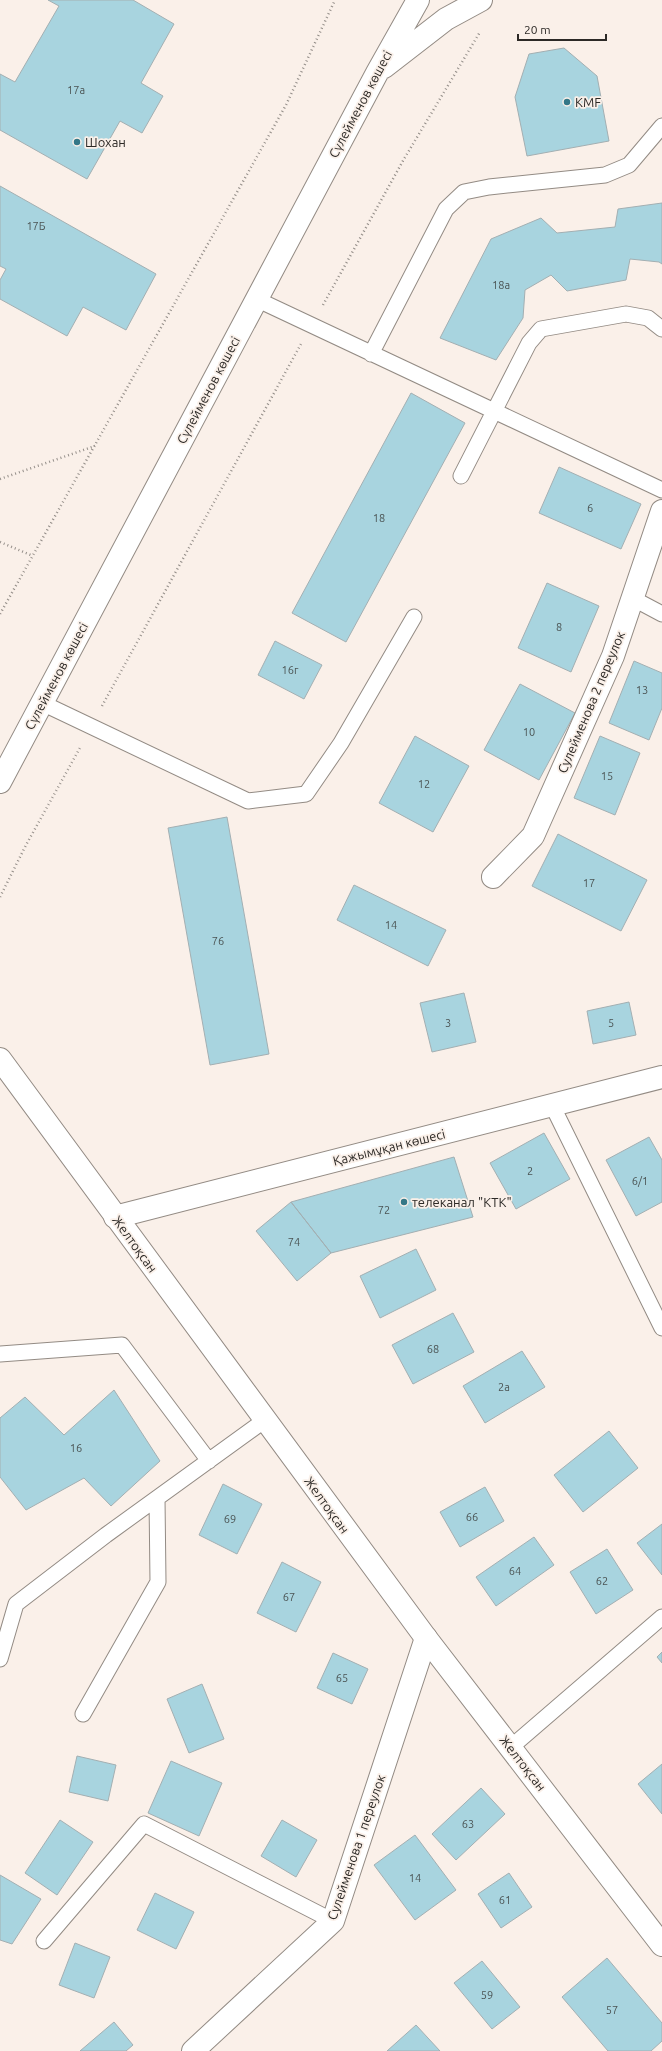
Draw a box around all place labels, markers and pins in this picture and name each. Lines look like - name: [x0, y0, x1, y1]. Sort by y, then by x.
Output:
- place label: KMF: [575, 95, 601, 109]
- marker: KMF: [562, 97, 572, 107]
- place label: Шохан: [85, 135, 126, 149]
- marker: Шохан: [72, 137, 82, 147]
- place label: телеканал "КТК": [412, 1195, 512, 1209]
- marker: телеканал "КТК": [399, 1197, 409, 1207]

